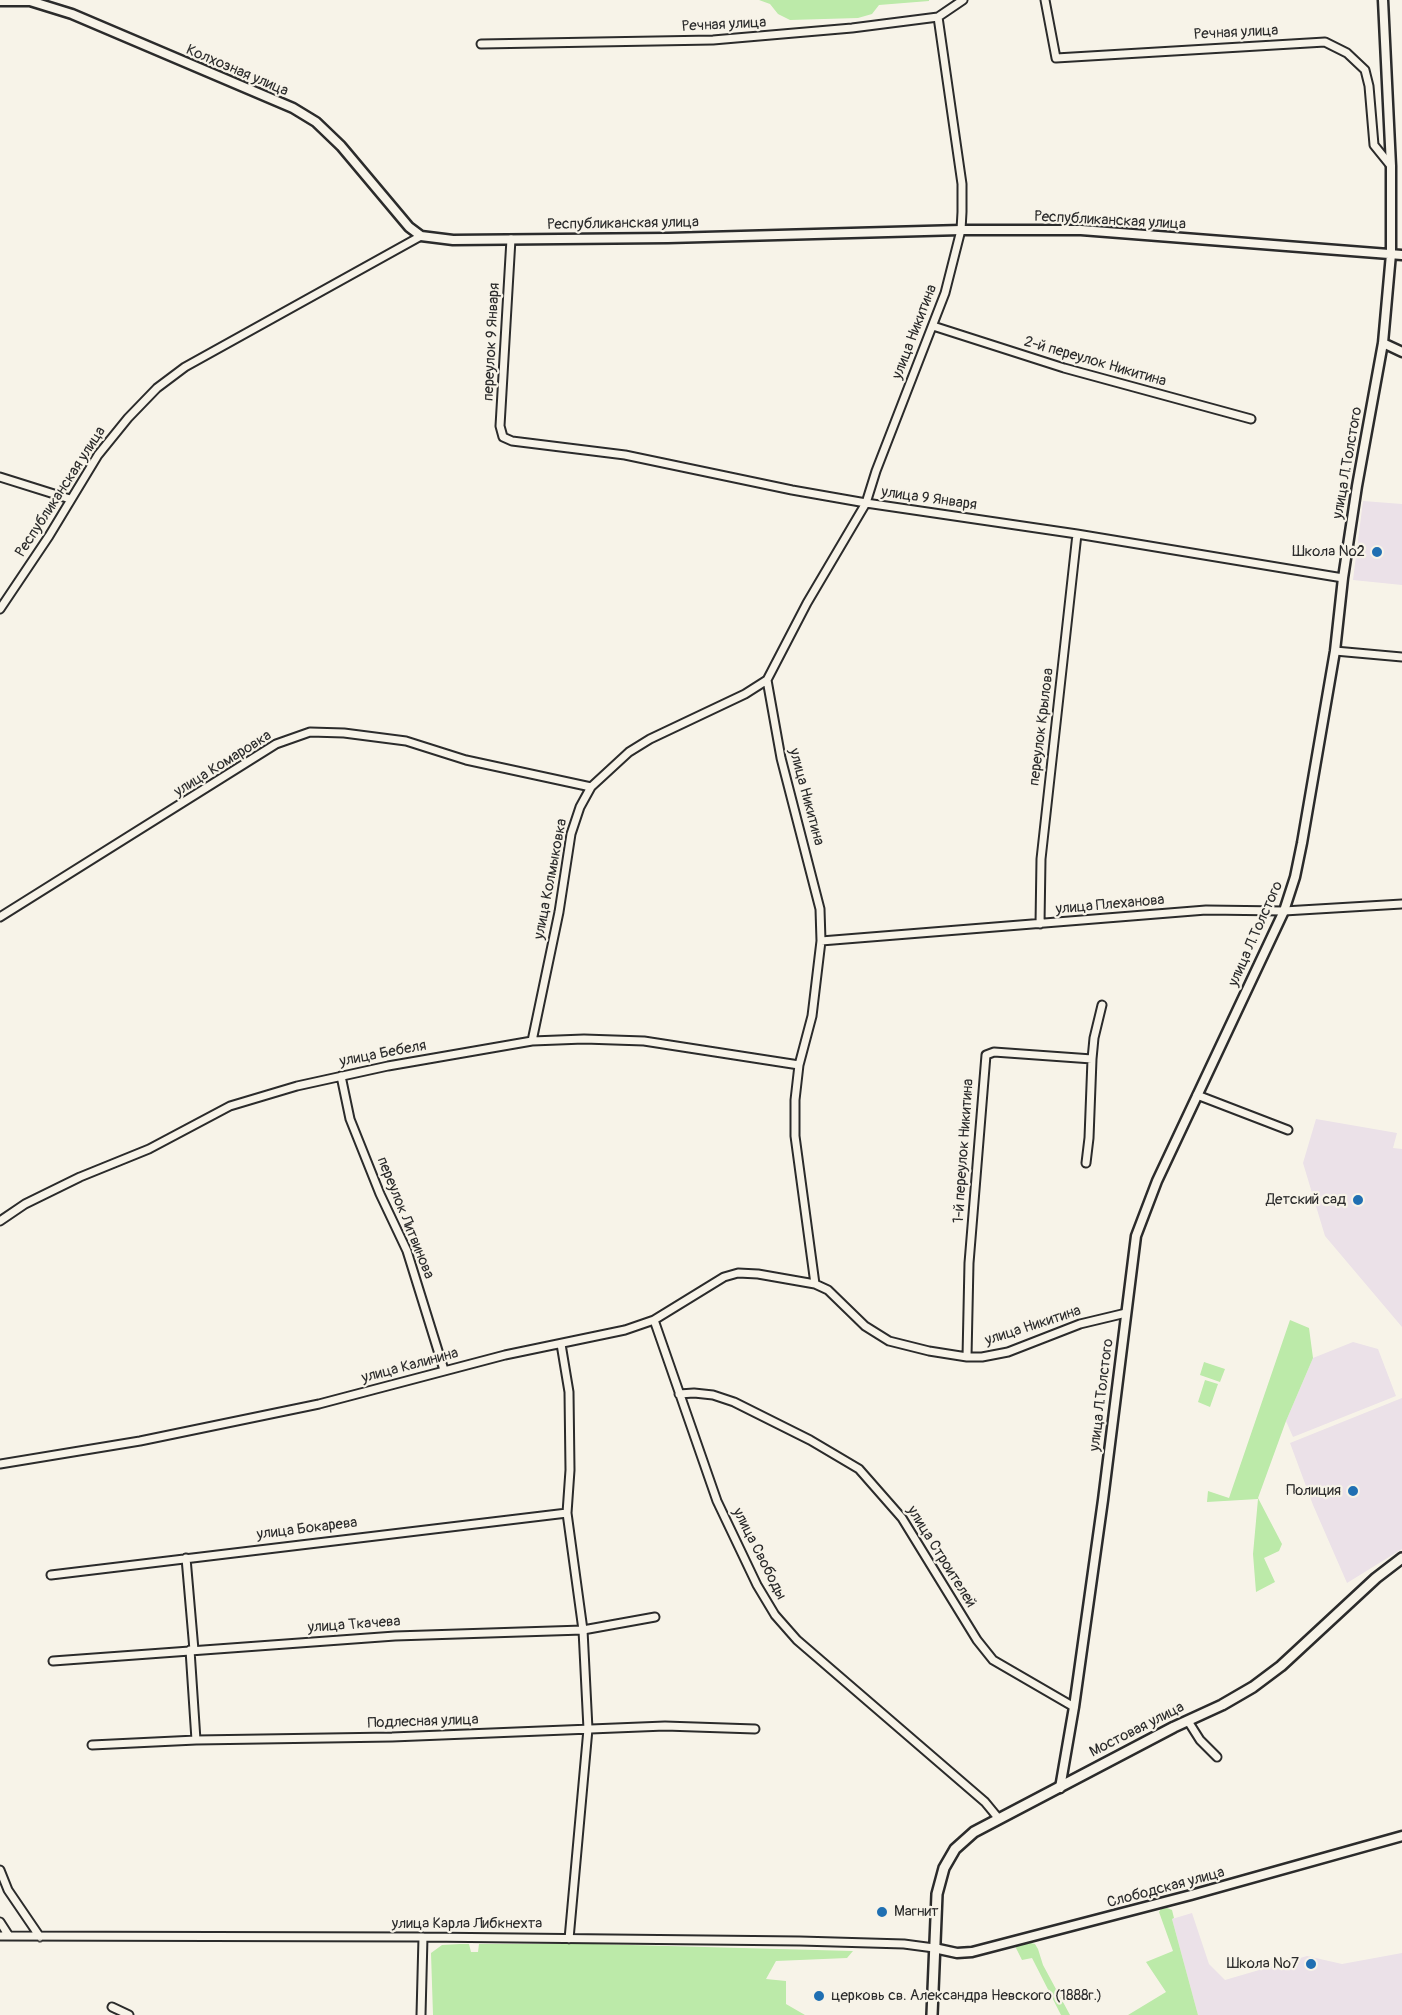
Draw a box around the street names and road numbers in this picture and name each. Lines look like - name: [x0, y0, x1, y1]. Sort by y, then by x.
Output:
- street label: Речная улица: [681, 14, 767, 36]
- street label: Речная улица: [1193, 22, 1279, 44]
- street label: Колхозная улица: [183, 41, 291, 101]
- street label: Республиканская улица: [1034, 208, 1186, 234]
- street label: Республиканская улица: [547, 214, 699, 234]
- street label: переулок 9 Января: [480, 282, 504, 402]
- street label: улица Никитина: [889, 282, 941, 382]
- street label: 2-й переулок Никитина: [1022, 333, 1168, 391]
- street label: улица Л.Толстого: [1329, 406, 1367, 520]
- street label: Республиканская улица: [12, 423, 110, 561]
- street label: улица 9 Января: [880, 483, 978, 515]
- street label: переулок Крылова: [1026, 667, 1058, 787]
- street label: улица Комаровка: [171, 727, 275, 801]
- street label: улица Никитина: [784, 746, 828, 848]
- street label: улица Колмыковка: [530, 817, 572, 941]
- street label: улица Л.Толстого: [1225, 879, 1287, 989]
- street label: улица Плеханова: [1055, 891, 1165, 919]
- street label: улица Бебеля: [338, 1037, 428, 1071]
- street label: 1-й переулок Никитина: [950, 1078, 978, 1224]
- street label: переулок Литвинова: [372, 1154, 438, 1282]
- street label: улица Никитина: [983, 1302, 1083, 1350]
- street label: улица Л.Толстого: [1086, 1338, 1118, 1452]
- street label: улица Калинина: [360, 1344, 460, 1388]
- street label: улица Строителей: [902, 1503, 980, 1611]
- street label: улица Свободы: [728, 1505, 790, 1603]
- street label: улица Бокарева: [256, 1514, 358, 1544]
- street label: улица Ткачева: [307, 1613, 401, 1637]
- street label: Мостовая улица: [1087, 1698, 1187, 1762]
- street label: Подлесная улица: [367, 1711, 479, 1733]
- street label: Слободская улица: [1105, 1864, 1227, 1912]
- street label: улица Карла Либкнехта: [392, 1915, 542, 1933]

